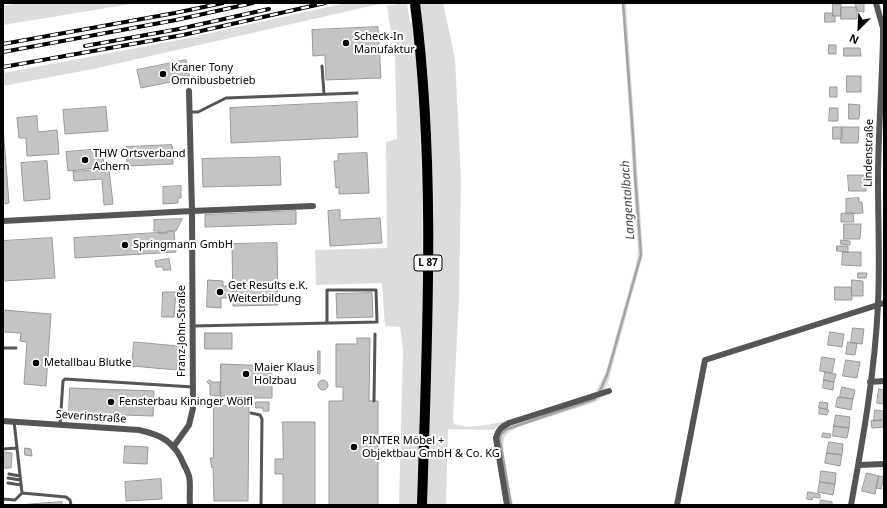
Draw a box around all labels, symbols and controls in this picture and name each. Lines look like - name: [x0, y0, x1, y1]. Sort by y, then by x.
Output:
- north arrow: [839, 8, 879, 48]
- place label: Scheck-In Manufaktur: [354, 30, 415, 56]
- text: N: [847, 31, 861, 48]
- marker: Scheck-In Manufaktur: [341, 38, 351, 48]
- place label: Kraner Tony Omnibusbetrieb: [171, 61, 256, 87]
- marker: Kraner Tony Omnibusbetrieb: [158, 69, 168, 79]
- street label: Lindenstraße: [862, 119, 876, 187]
- place label: THW Ortsverband Achern: [93, 147, 186, 173]
- marker: THW Ortsverband Achern: [80, 155, 90, 165]
- water label: Langentalbach: [618, 160, 638, 240]
- place label: Springmann GmbH: [133, 238, 233, 252]
- marker: Springmann GmbH: [120, 240, 130, 250]
- road number: L 87: [414, 255, 442, 271]
- place label: Get Results e.K. Weiterbildung: [228, 279, 308, 305]
- street label: Franz-John-Straße: [175, 285, 189, 377]
- marker: Get Results e.K. Weiterbildung: [215, 287, 225, 297]
- place label: Metallbau Blutke: [44, 356, 131, 370]
- marker: Metallbau Blutke: [31, 358, 41, 368]
- place label: Maier Klaus Holzbau: [254, 361, 314, 387]
- marker: Maier Klaus Holzbau: [241, 369, 251, 379]
- place label: Fensterbau Kininger Wölfl: [119, 395, 253, 409]
- marker: Fensterbau Kininger Wölfl: [106, 397, 116, 407]
- street label: Severinstraße: [55, 408, 127, 426]
- place label: PINTER Möbel + Objektbau GmbH & Co. KG: [362, 434, 500, 460]
- marker: PINTER Möbel + Objektbau GmbH & Co. KG: [349, 442, 359, 452]

